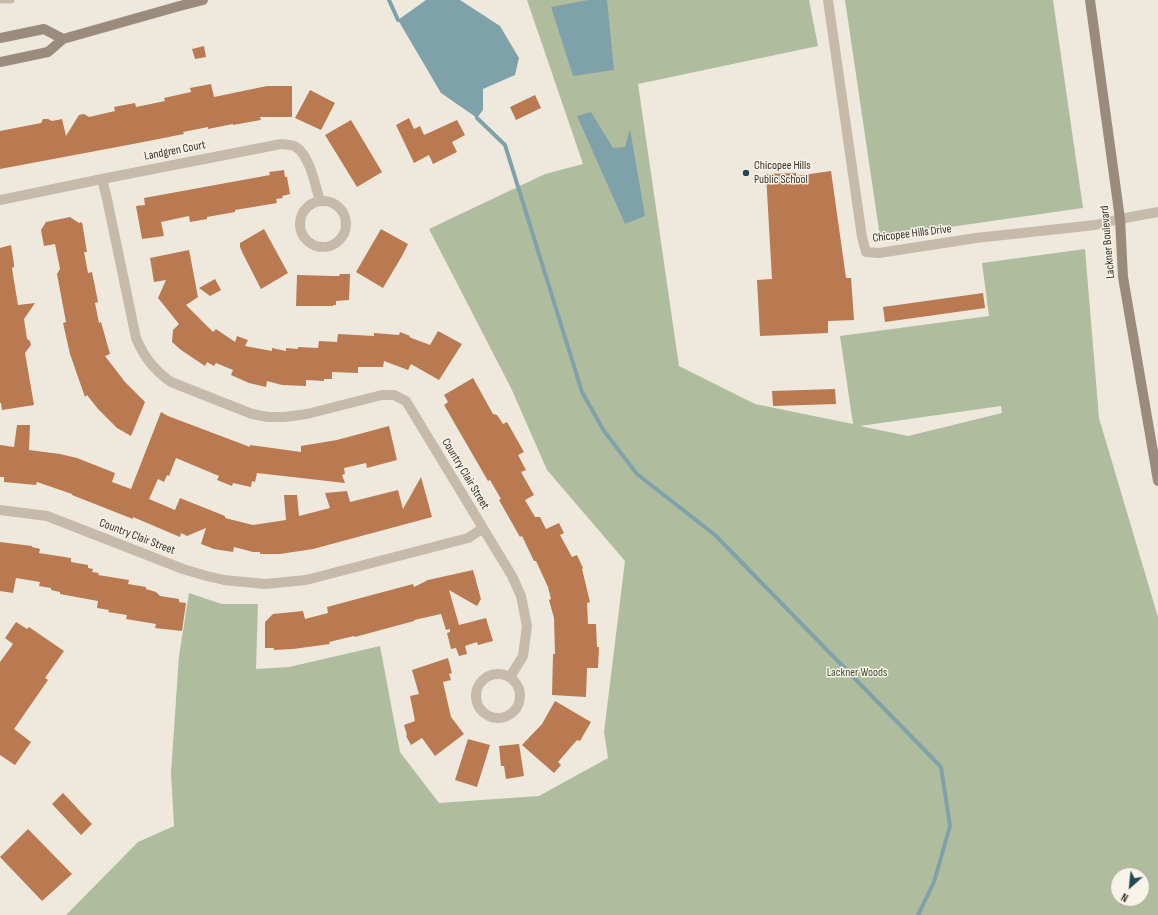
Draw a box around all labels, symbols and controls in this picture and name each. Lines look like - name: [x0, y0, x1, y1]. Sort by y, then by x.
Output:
- street label: Landgren Court: [143, 138, 207, 164]
- place label: Chicopee Hills Public School: [754, 159, 811, 187]
- marker: Chicopee Hills Public School: [741, 168, 751, 178]
- street label: Lackner Boulevard: [1098, 205, 1118, 279]
- street label: Chicopee Hills Drive: [872, 222, 952, 246]
- street label: Country Clair Street: [438, 436, 492, 512]
- street label: Country Clair Street: [97, 516, 177, 558]
- park label: Lackner Woods: [827, 666, 887, 680]
- north arrow: [1110, 867, 1150, 907]
- text: N: [1119, 890, 1130, 904]

